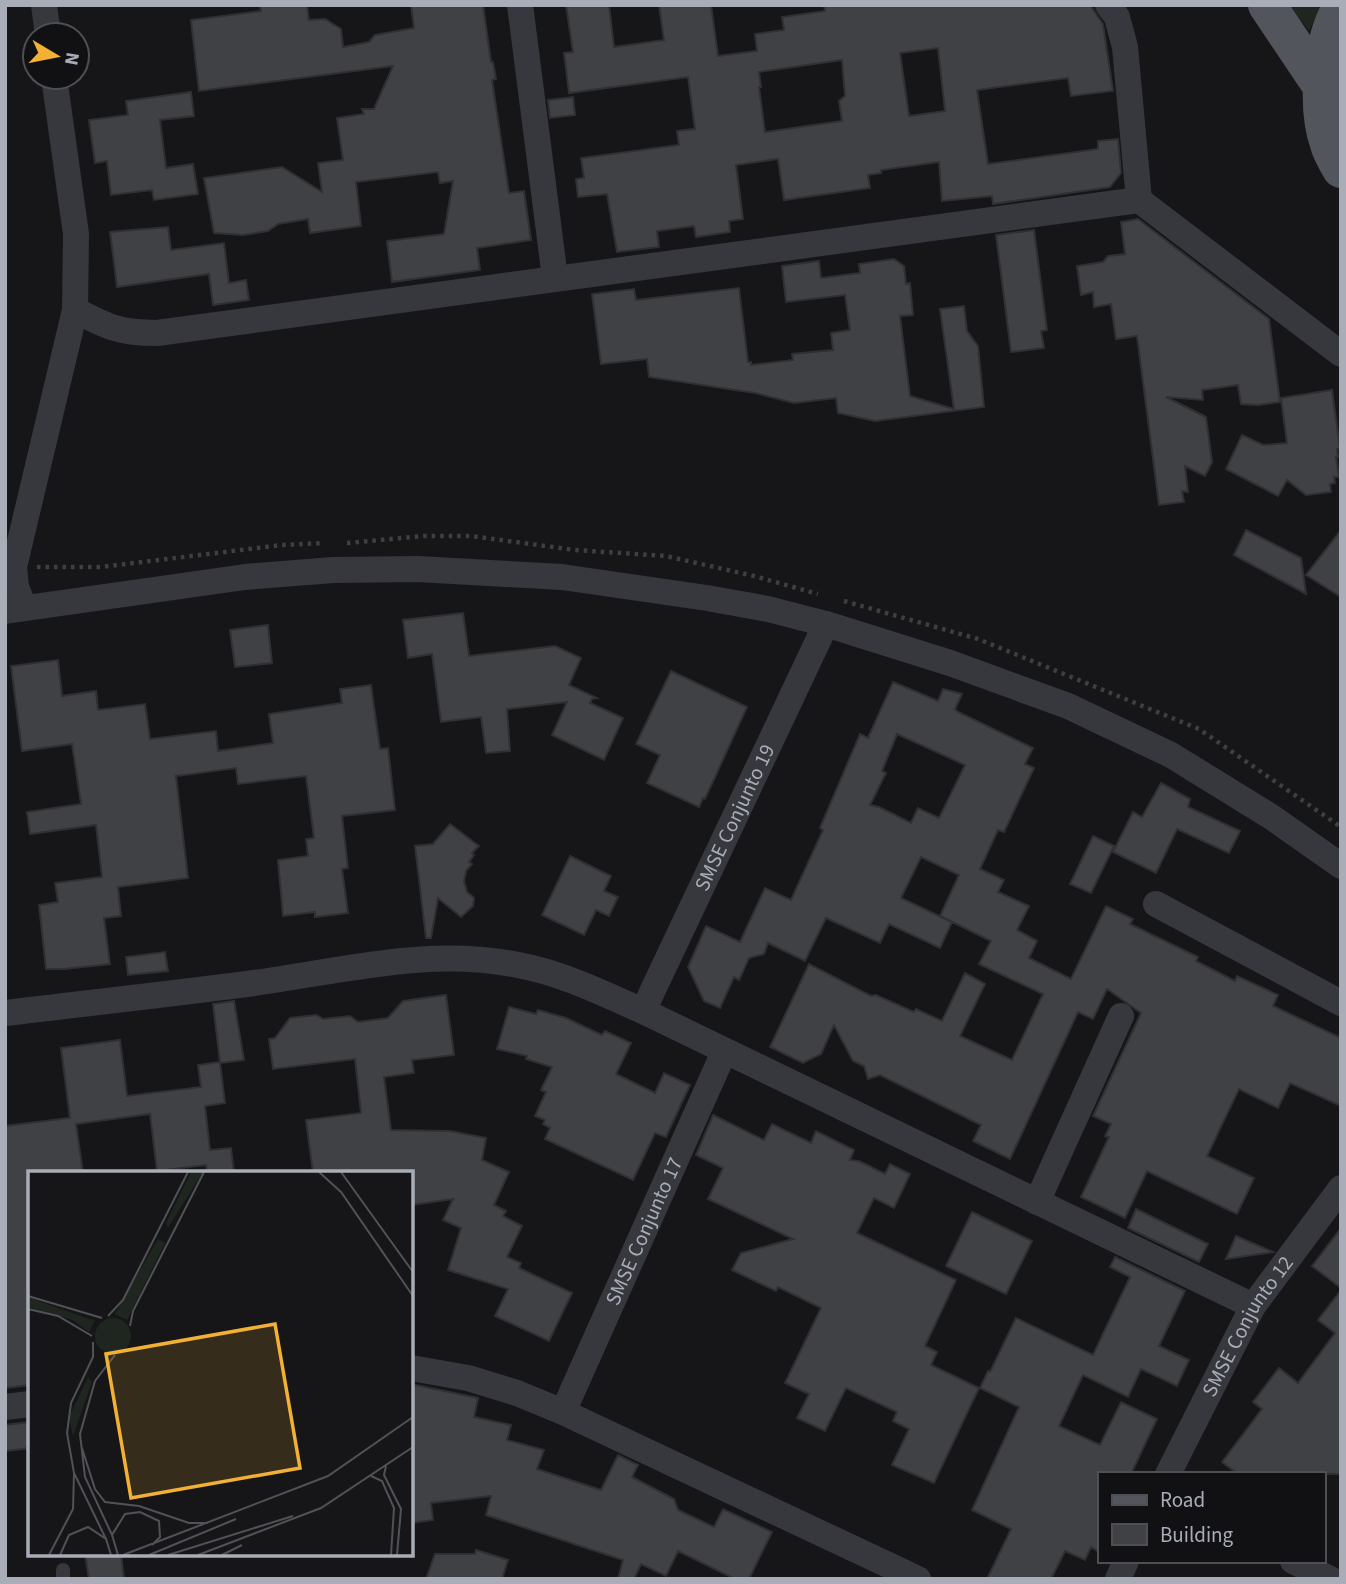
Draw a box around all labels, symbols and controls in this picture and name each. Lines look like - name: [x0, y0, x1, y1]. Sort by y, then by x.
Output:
- north arrow: [21, 21, 91, 91]
- text: N: [57, 50, 86, 67]
- street label: SMSE Conjunto 19: [687, 739, 782, 896]
- street label: SMSE Conjunto 17: [598, 1152, 690, 1310]
- inset map: [28, 1171, 413, 1556]
- street label: SMSE Conjunto 12: [1195, 1249, 1301, 1402]
- legend: [1098, 1472, 1325, 1563]
- text: Road: [1160, 1485, 1205, 1515]
- text: Building: [1160, 1520, 1234, 1550]

